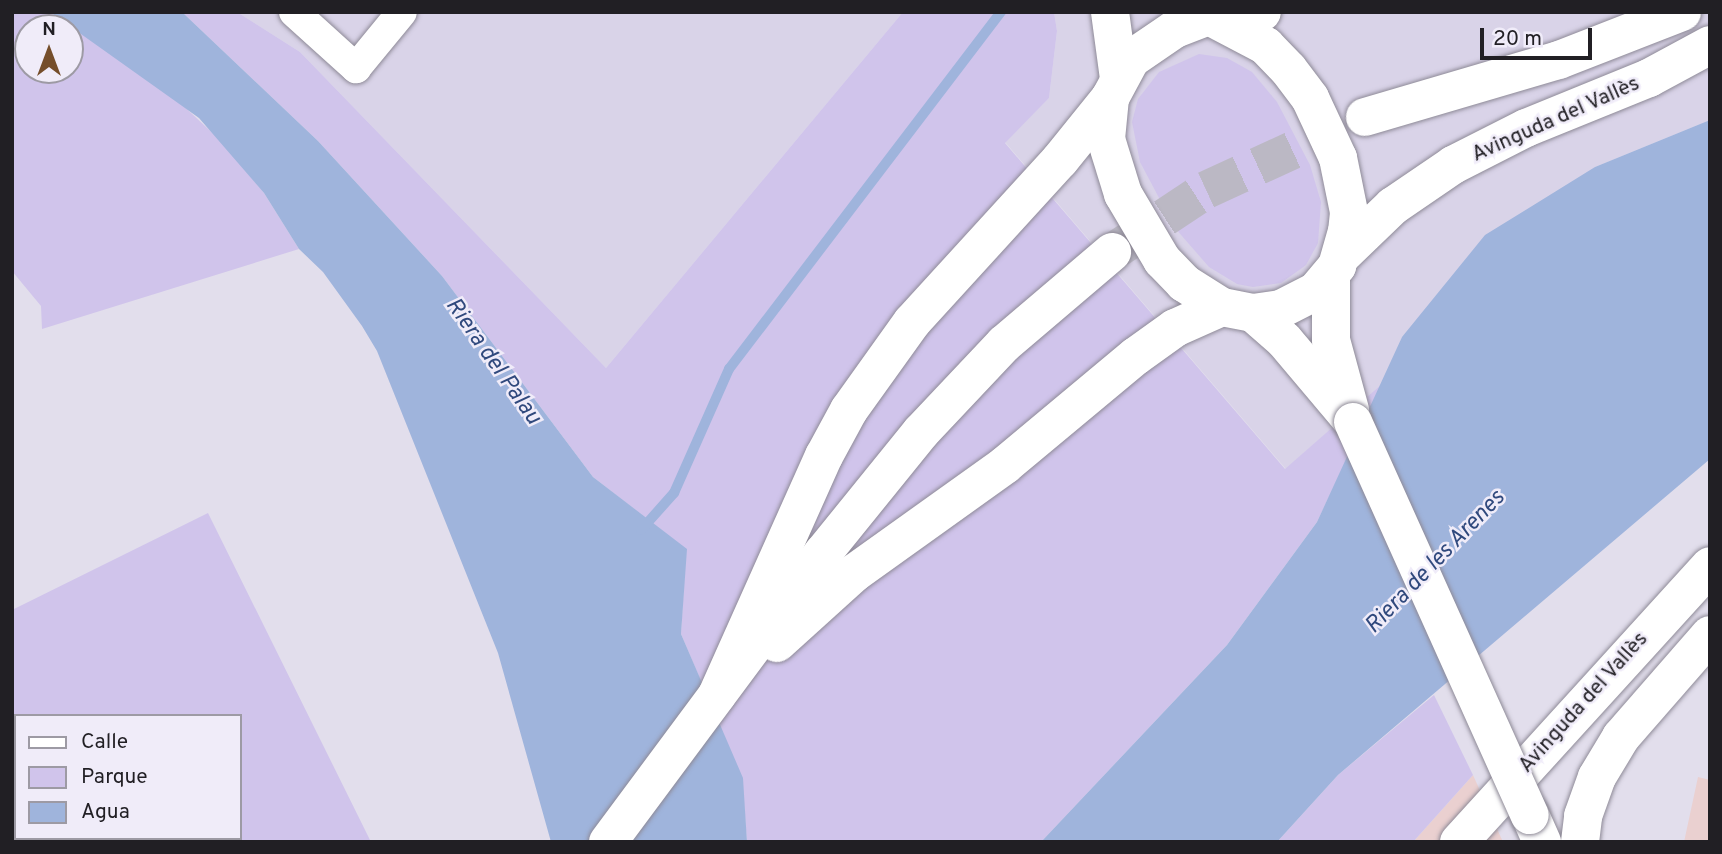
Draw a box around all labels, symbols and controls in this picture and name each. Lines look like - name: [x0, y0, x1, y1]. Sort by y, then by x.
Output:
- north arrow: [14, 14, 84, 84]
- scale bar: [1484, 14, 1596, 58]
- text: N: [42, 18, 56, 42]
- text: 20 m: [1493, 26, 1542, 53]
- street label: Avinguda del Vallès: [1468, 72, 1644, 168]
- water label: Riera del Palau: [438, 293, 546, 431]
- water label: Riera de les Arenes: [1360, 485, 1512, 641]
- street label: Avinguda del Vallès: [1514, 627, 1654, 779]
- legend: [14, 714, 242, 840]
- text: Calle: [81, 729, 128, 756]
- text: Parque: [81, 764, 148, 791]
- text: Agua: [81, 799, 130, 826]

